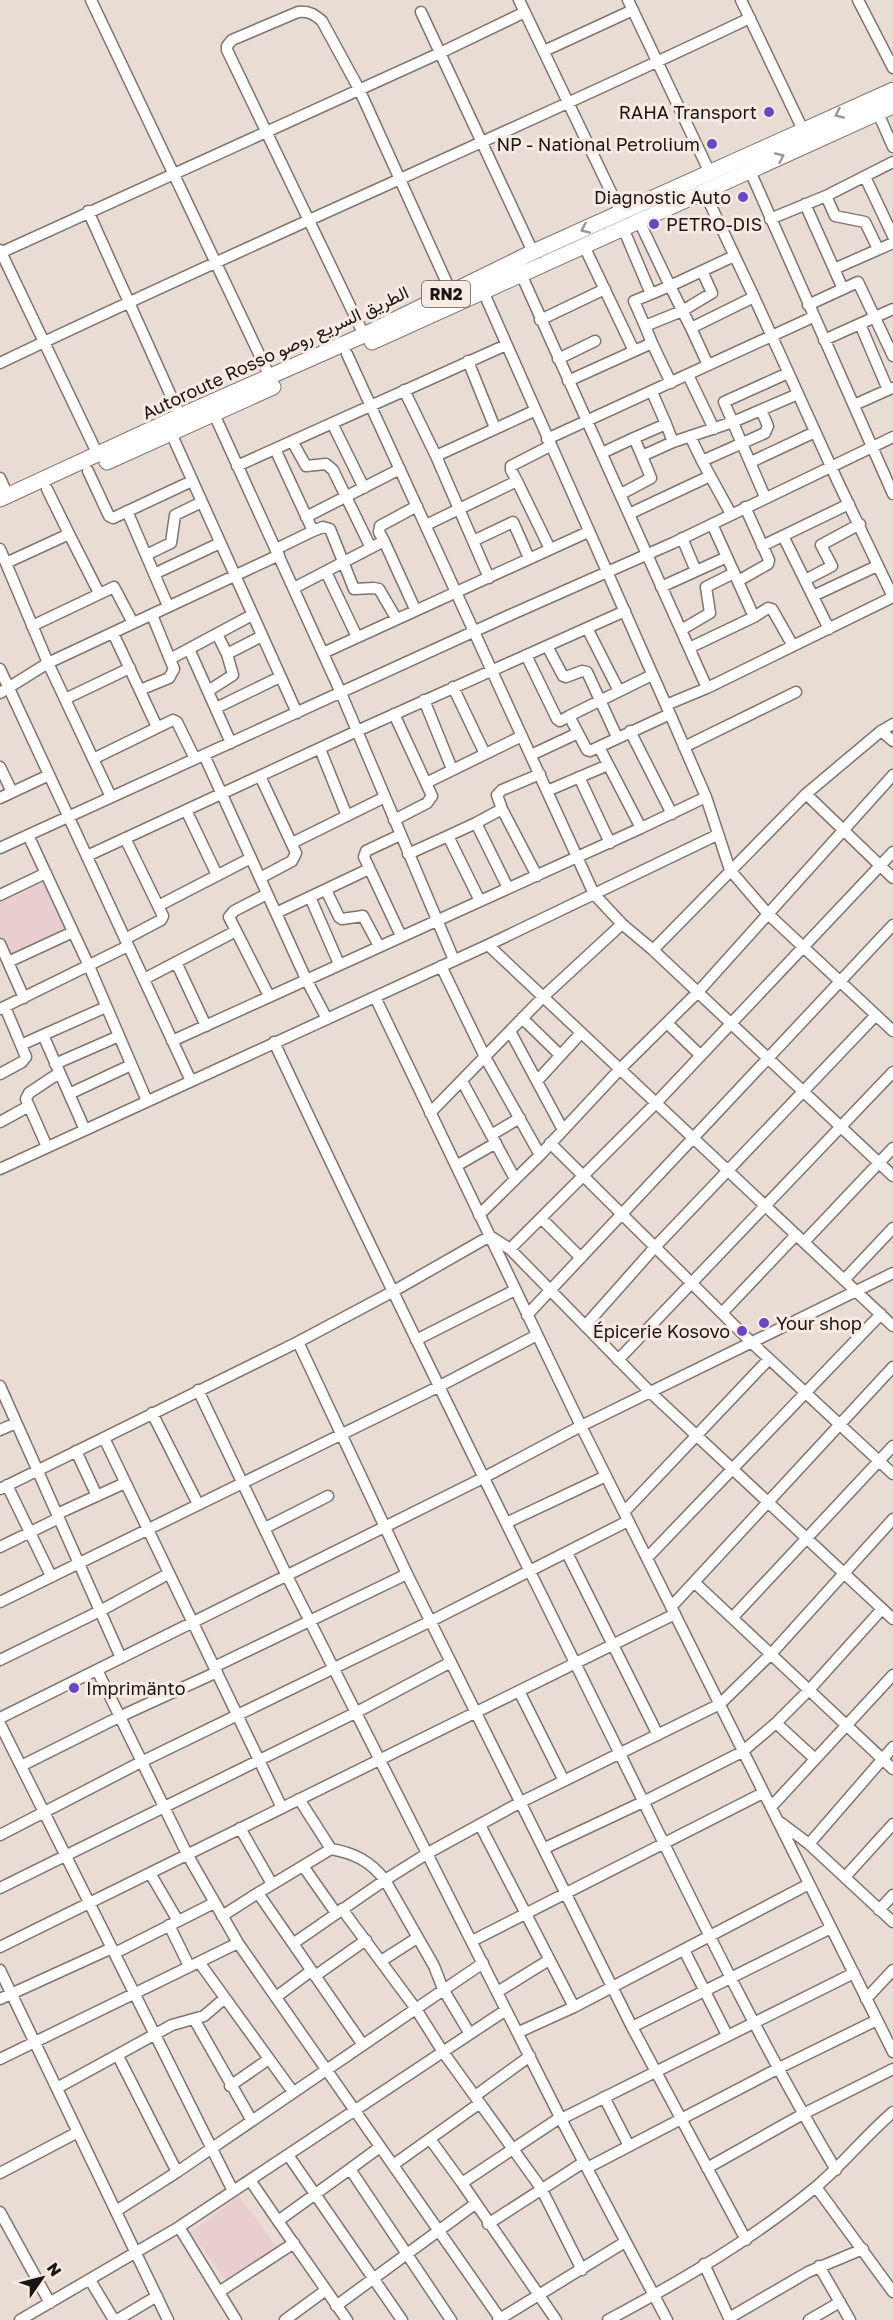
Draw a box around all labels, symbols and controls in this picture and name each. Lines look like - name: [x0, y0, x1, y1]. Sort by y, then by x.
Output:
- place label: RAHA Transport: [619, 101, 757, 123]
- marker: RAHA Transport: [762, 105, 776, 119]
- one-way arrow: [835, 107, 846, 119]
- place label: NP - National Petrolium: [496, 133, 700, 155]
- marker: NP - National Petrolium: [705, 137, 719, 151]
- one-way arrow: [774, 152, 785, 164]
- place label: Diagnostic Auto: [594, 186, 731, 208]
- marker: Diagnostic Auto: [736, 190, 750, 204]
- place label: PETRO-DIS: [666, 213, 762, 235]
- marker: PETRO-DIS: [647, 217, 661, 231]
- one-way arrow: [581, 222, 592, 234]
- street label: Autoroute Rosso الطريق السريع روصو: [138, 280, 412, 425]
- road number: RN2: [422, 281, 470, 307]
- place label: Your shop: [776, 1312, 862, 1334]
- marker: Your shop: [757, 1316, 771, 1330]
- place label: Épicerie Kosovo: [593, 1320, 730, 1342]
- marker: Épicerie Kosovo: [735, 1324, 749, 1338]
- place label: Imprimänto: [86, 1677, 186, 1699]
- marker: Imprimänto: [67, 1681, 81, 1695]
- north arrow: [12, 2248, 72, 2308]
- text: N: [43, 2259, 66, 2280]

